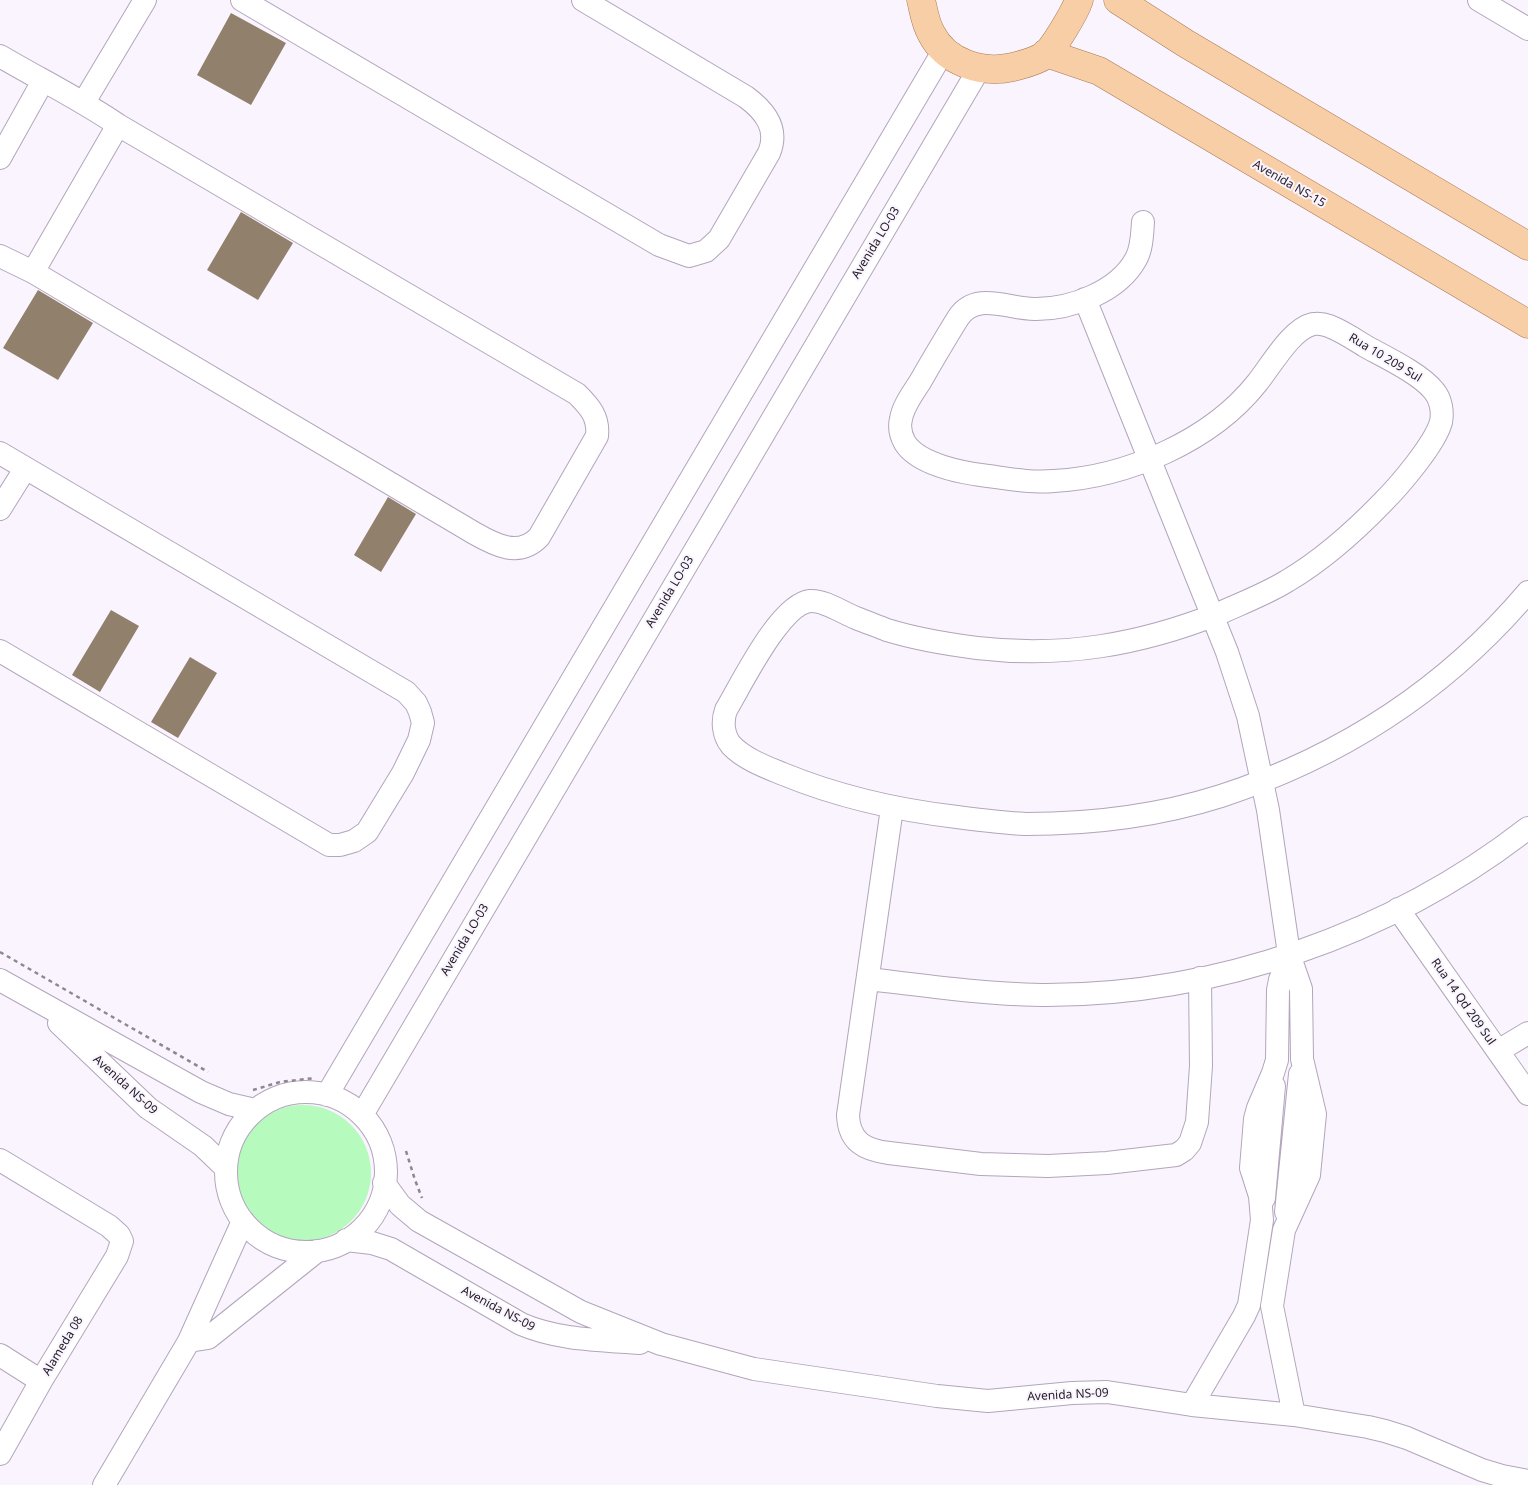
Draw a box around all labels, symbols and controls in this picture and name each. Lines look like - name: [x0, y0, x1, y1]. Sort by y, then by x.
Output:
- street label: Avenida NS-15: [1250, 157, 1328, 211]
- street label: Avenida LO-03: [849, 204, 903, 282]
- street label: Rua 10 209 Sul: [1346, 331, 1424, 385]
- street label: Avenida LO-03: [643, 553, 697, 631]
- street label: Avenida LO-03: [438, 901, 492, 979]
- street label: Rua 14 Qd 209 Sul: [1428, 956, 1498, 1048]
- street label: Avenida NS-09: [90, 1052, 160, 1118]
- street label: Avenida NS-09: [459, 1283, 537, 1335]
- street label: Alameda 08: [40, 1314, 86, 1378]
- street label: Avenida NS-09: [1027, 1386, 1109, 1404]

